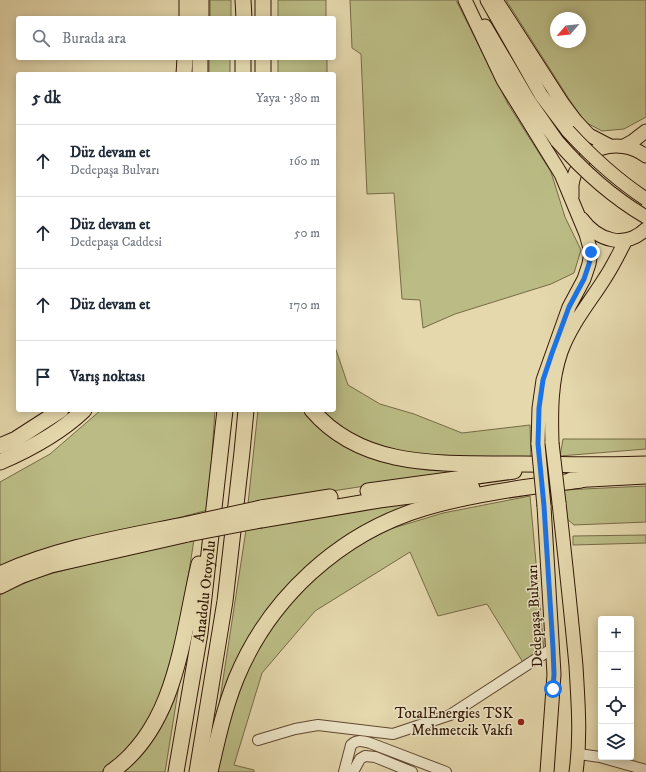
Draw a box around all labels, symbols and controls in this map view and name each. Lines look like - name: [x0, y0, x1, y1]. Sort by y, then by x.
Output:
- north arrow: [550, 12, 586, 48]
- search box: [16, 16, 336, 60]
- icon: search: [30, 27, 52, 49]
- text: Burada ara: [62, 29, 126, 48]
- text: 5 dk: [32, 87, 61, 109]
- text: Yaya · 380 m: [256, 90, 320, 106]
- text: Düz devam et: [70, 143, 150, 162]
- icon: ahead: [32, 150, 54, 172]
- text: 160 m: [289, 153, 320, 169]
- text: Dedepaşa Bulvarı: [70, 162, 159, 178]
- text: Düz devam et: [70, 215, 150, 234]
- icon: ahead: [32, 222, 54, 244]
- text: 50 m: [294, 225, 320, 241]
- text: Dedepaşa Caddesi: [70, 234, 162, 250]
- route end: [582, 243, 600, 261]
- icon: ahead: [32, 294, 54, 316]
- text: Düz devam et: [70, 295, 150, 314]
- text: 170 m: [289, 297, 320, 313]
- icon: arrive: [32, 366, 54, 388]
- text: Varış noktası: [70, 367, 145, 386]
- street label: Anadolu Otoyolu: [189, 539, 220, 644]
- street label: Dedepaşa Bulvarı: [523, 564, 547, 668]
- map controls: [598, 616, 634, 760]
- button: +: [598, 616, 634, 652]
- button: −: [598, 652, 634, 688]
- route start: [544, 680, 562, 698]
- button: locate: [598, 688, 634, 724]
- place label: TotalEnergies TSK Mehmetcik Vakfı: [395, 704, 513, 740]
- marker: TotalEnergies TSK Mehmetcik Vakfı: [516, 717, 526, 727]
- button: layers: [598, 724, 634, 760]

